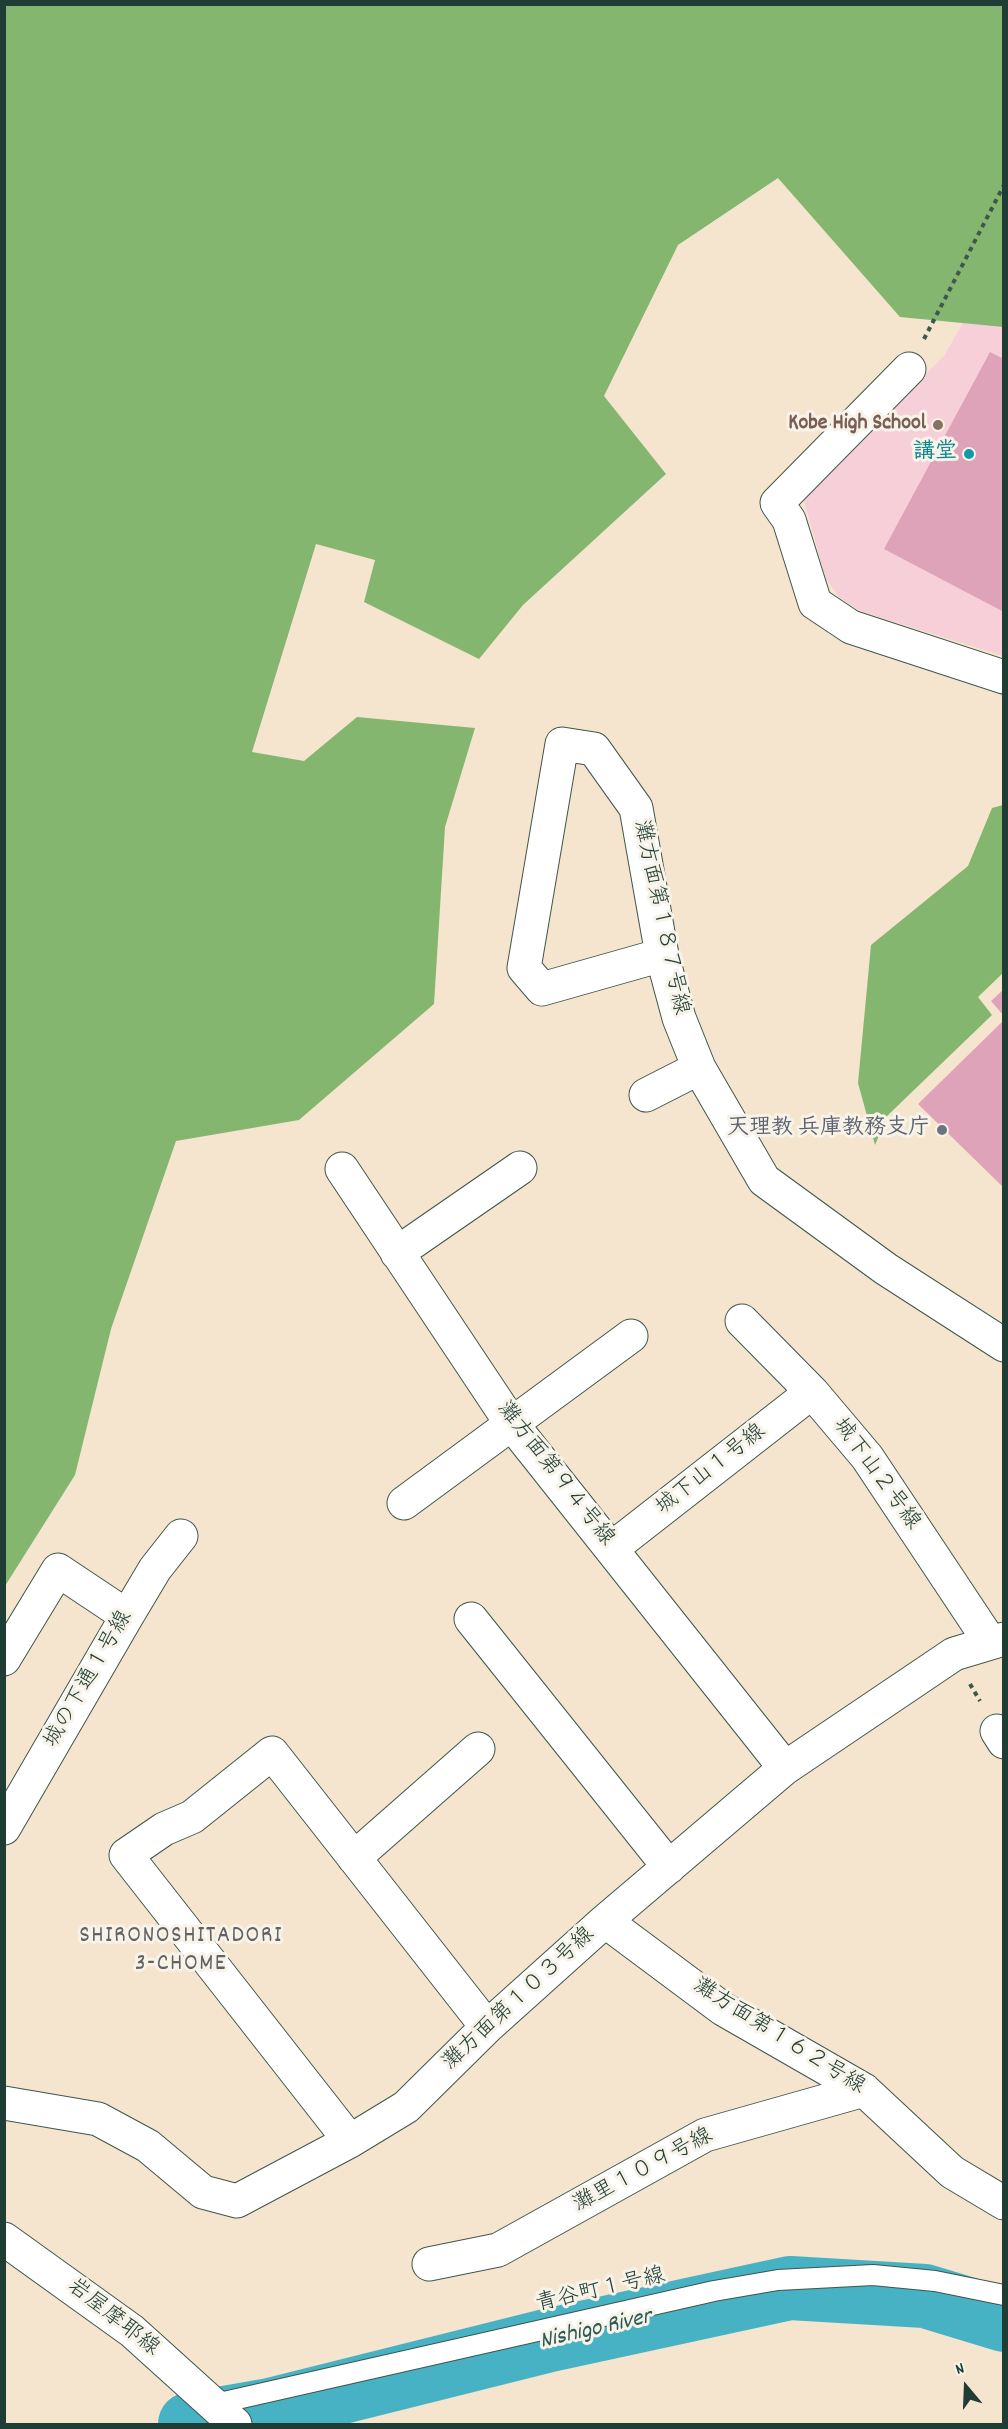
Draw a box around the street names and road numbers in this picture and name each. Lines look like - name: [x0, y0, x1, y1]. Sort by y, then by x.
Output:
- street label: 灘方面第１８７号線: [626, 818, 692, 1018]
- street label: 灘方面第９４号線: [489, 1398, 619, 1552]
- street label: 城下山２号線: [826, 1414, 924, 1536]
- street label: 城下山１号線: [652, 1420, 772, 1522]
- street label: 城の下通１号線: [40, 1607, 140, 1753]
- street label: 灘方面第１０３号線: [439, 1923, 601, 2077]
- street label: 灘方面第１６２号線: [687, 1974, 869, 2102]
- street label: 灘里１０９号線: [570, 2124, 718, 2220]
- street label: 青谷町１号線: [534, 2264, 668, 2320]
- street label: 岩屋摩耶線: [61, 2275, 163, 2363]

